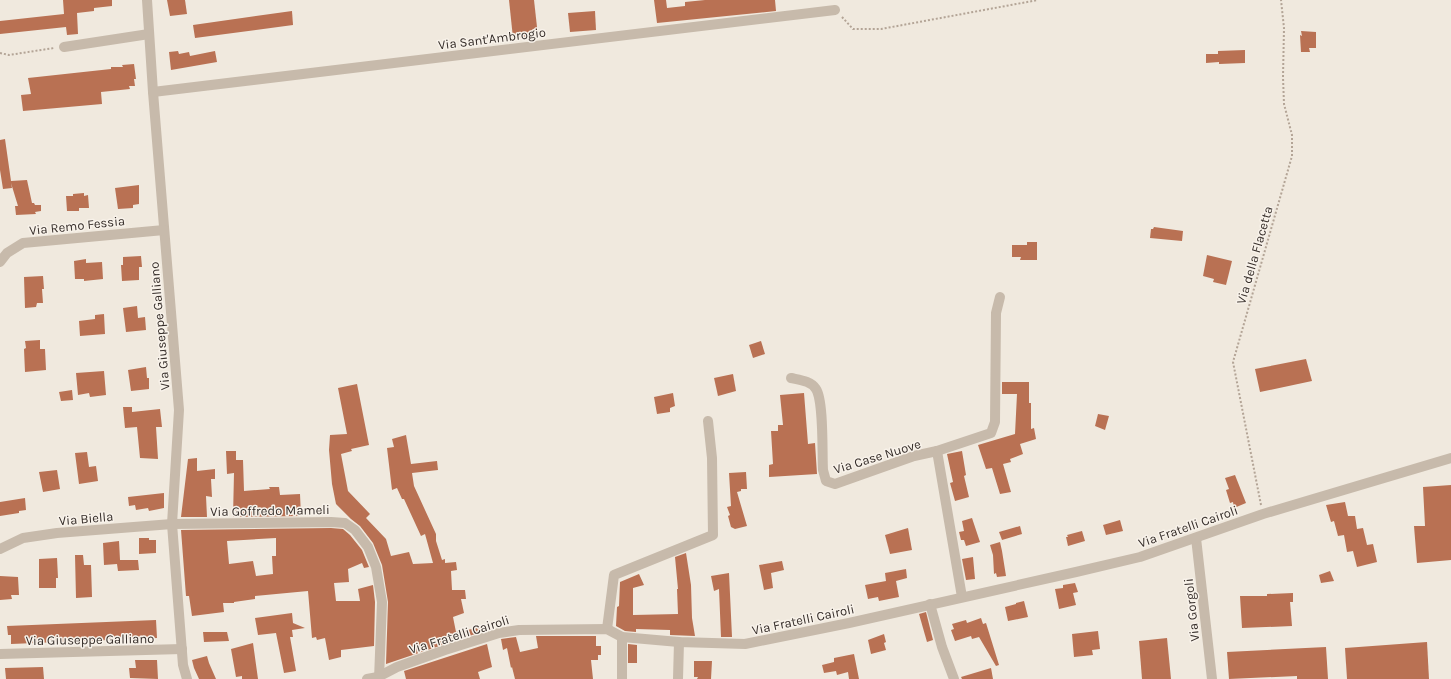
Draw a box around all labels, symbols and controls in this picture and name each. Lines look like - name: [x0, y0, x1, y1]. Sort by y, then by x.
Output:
- street label: Via Sant'Ambrogio: [437, 24, 547, 53]
- street label: Via della Flacetta: [1233, 204, 1276, 306]
- street label: Via Remo Fessia: [28, 213, 126, 238]
- street label: Via Giuseppe Galliano: [146, 261, 173, 391]
- street label: Via Case Nuove: [832, 436, 923, 477]
- street label: Via Goffredo Mameli: [210, 502, 330, 519]
- street label: Via Fratelli Cairoli: [1136, 502, 1240, 551]
- street label: Via Biella: [58, 509, 114, 528]
- street label: Via Gorgoli: [1181, 578, 1202, 642]
- street label: Via Fratelli Cairoli: [751, 601, 856, 638]
- street label: Via Fratelli Cairoli: [407, 612, 511, 657]
- street label: Via Giuseppe Galliano: [25, 631, 155, 648]

